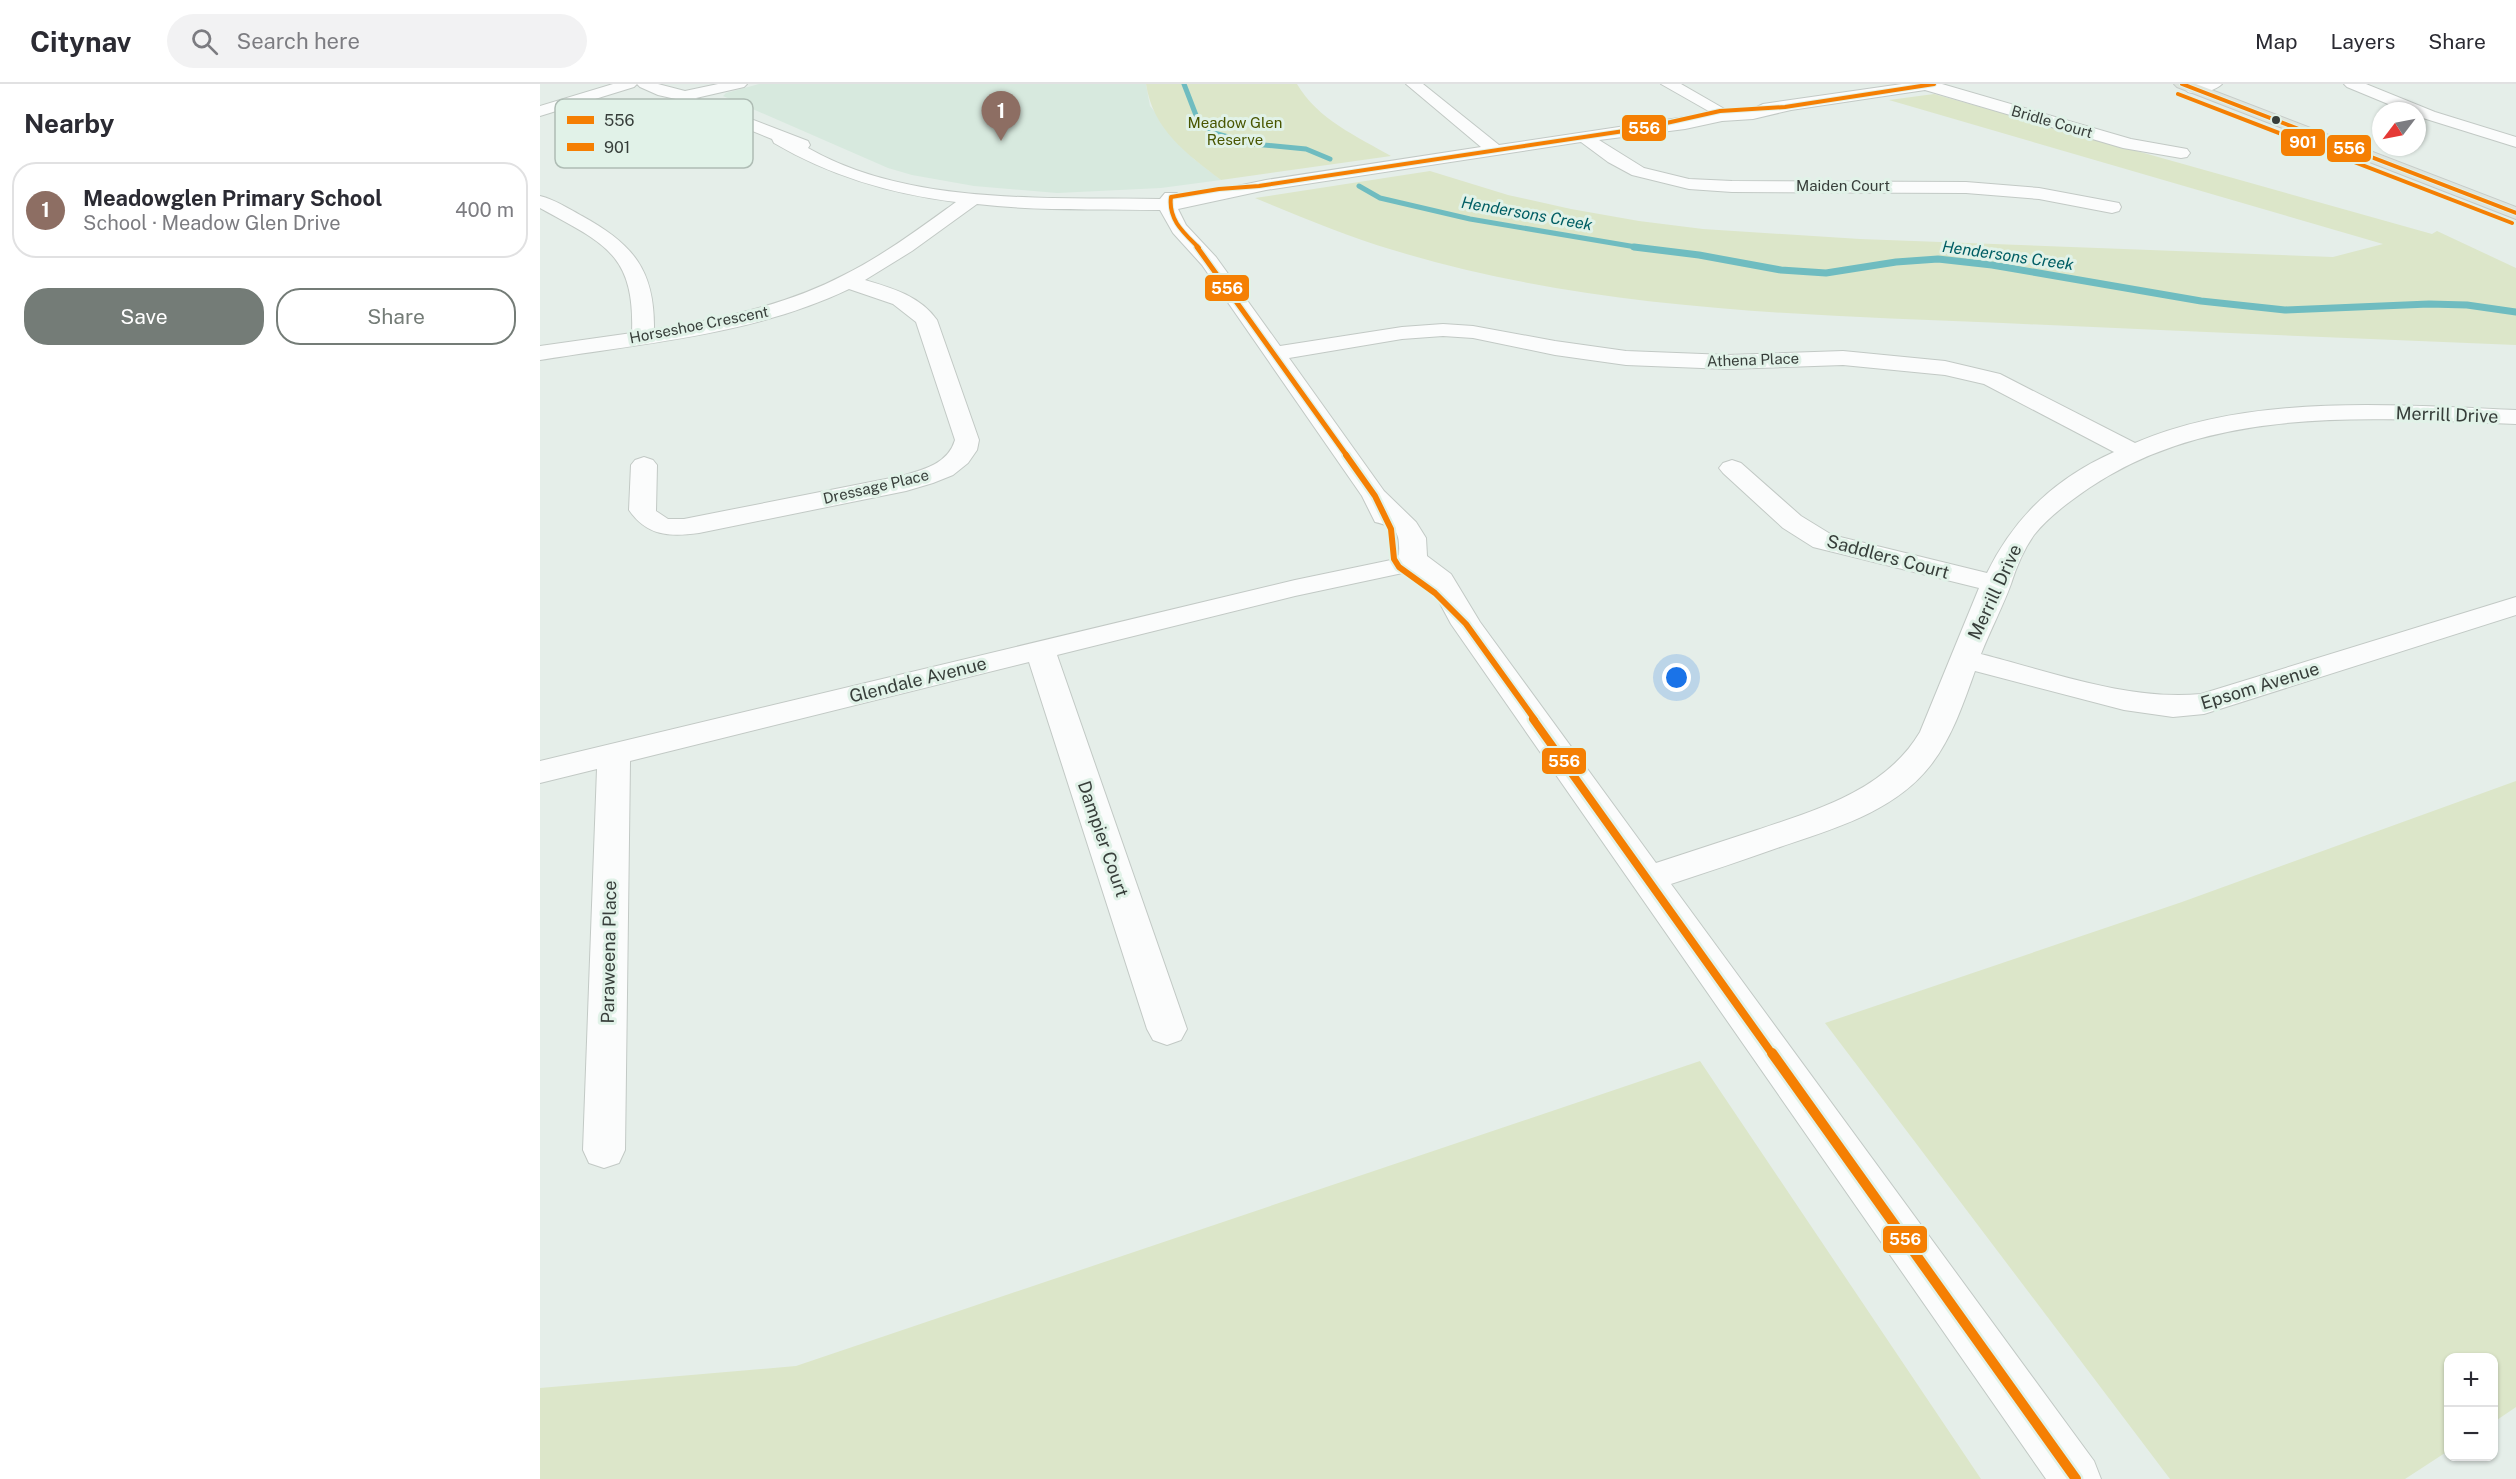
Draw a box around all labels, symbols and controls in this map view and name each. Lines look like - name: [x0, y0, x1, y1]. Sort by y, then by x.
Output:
- search box: [167, 14, 587, 68]
- text: Citynav: [30, 25, 131, 58]
- icon: search: [188, 25, 221, 58]
- text: Search here: [236, 28, 360, 54]
- text: Map: [2255, 29, 2298, 54]
- text: Layers: [2331, 29, 2395, 54]
- text: Share: [2428, 29, 2486, 54]
- pin: 1: [982, 92, 1020, 141]
- legend: [555, 99, 753, 168]
- street label: Bridle Court: [2009, 102, 2095, 141]
- north arrow: [2372, 102, 2426, 156]
- text: Nearby: [24, 108, 114, 139]
- text: 556: [604, 111, 634, 130]
- park label: Meadow Glen Reserve: [1188, 114, 1282, 148]
- line badge: 556: [1621, 114, 1667, 142]
- unlabelled marker: [2270, 114, 2282, 126]
- text: 556: [1628, 119, 1660, 138]
- line badge: 901: [2280, 128, 2326, 157]
- text: 901: [2289, 133, 2317, 152]
- line badge: 556: [2326, 134, 2372, 163]
- text: 901: [604, 138, 630, 157]
- text: 556: [2333, 139, 2365, 158]
- street label: Maiden Court: [1796, 177, 1890, 194]
- text: Meadowglen Primary School: [83, 185, 382, 211]
- water label: Hendersons Creek: [1460, 193, 1594, 234]
- text: 1: [41, 198, 50, 222]
- text: 400 m: [455, 198, 514, 222]
- text: School · Meadow Glen Drive: [83, 211, 341, 235]
- water label: Hendersons Creek: [1941, 237, 2075, 274]
- line badge: 556: [1204, 274, 1250, 302]
- text: 556: [1211, 279, 1243, 298]
- button: Save: [24, 288, 264, 345]
- button: Share: [276, 288, 516, 345]
- street label: Horseshoe Crescent: [628, 303, 770, 346]
- street label: Athena Place: [1707, 349, 1799, 370]
- street label: Merrill Drive: [2395, 402, 2499, 427]
- street label: Dressage Place: [821, 466, 930, 507]
- street label: Saddlers Court: [1825, 530, 1952, 583]
- street label: Merrill Drive: [1963, 541, 2026, 643]
- street label: Glendale Avenue: [847, 652, 989, 707]
- street label: Epsom Avenue: [2198, 658, 2322, 713]
- your location: [1662, 663, 1691, 692]
- line badge: 556: [1541, 747, 1587, 775]
- text: 556: [1548, 752, 1580, 771]
- street label: Dampier Court: [1074, 778, 1133, 900]
- street label: Paraweena Place: [597, 880, 620, 1024]
- line badge: 556: [1882, 1225, 1928, 1254]
- text: 556: [1889, 1230, 1921, 1249]
- map controls: [2444, 1353, 2498, 1461]
- button: +: [2444, 1353, 2498, 1407]
- button: −: [2444, 1407, 2498, 1461]

